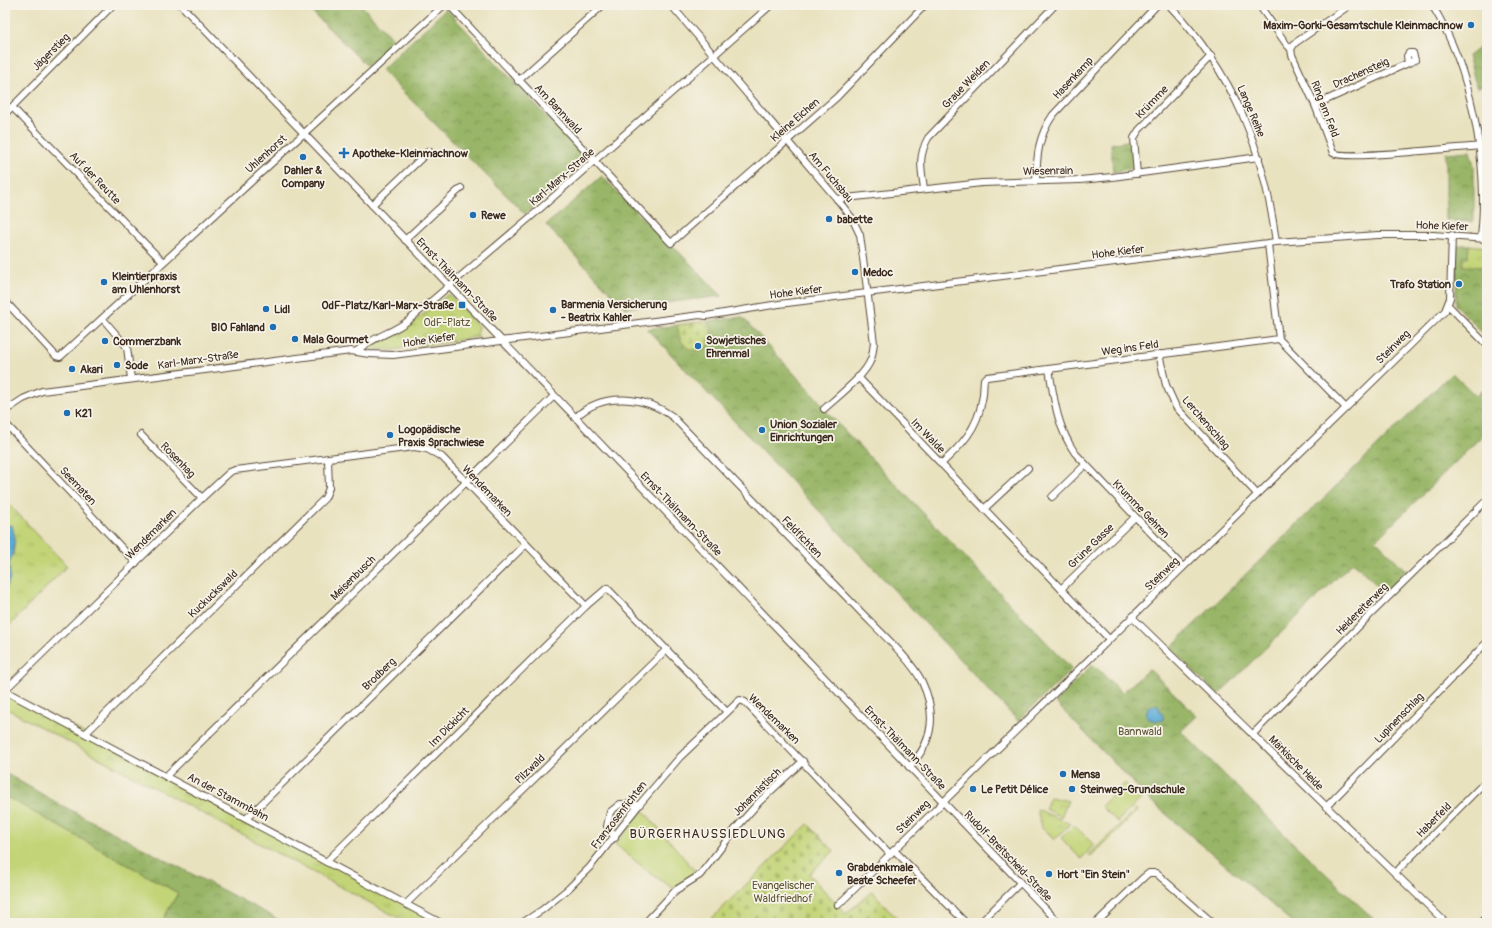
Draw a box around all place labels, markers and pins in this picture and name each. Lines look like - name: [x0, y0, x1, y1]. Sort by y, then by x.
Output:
- place label: Maxim-Gorki-Gesamtschule Kleinmachnow: [1263, 19, 1464, 32]
- marker: Maxim-Gorki-Gesamtschule Kleinmachnow: [1466, 20, 1476, 30]
- place label: Apotheke-Kleinmachnow: [352, 147, 469, 160]
- marker: Apotheke-Kleinmachnow: [339, 148, 349, 158]
- marker: Dahler & Company: [298, 152, 308, 162]
- place label: Dahler & Company: [282, 164, 325, 190]
- place label: Rewe: [481, 209, 506, 222]
- marker: Rewe: [468, 210, 478, 220]
- place label: babette: [837, 213, 873, 226]
- marker: babette: [824, 214, 834, 224]
- place label: Medoc: [863, 266, 893, 279]
- marker: Medoc: [850, 267, 860, 277]
- place label: Kleintierpraxis am Uhlenhorst: [112, 270, 181, 296]
- marker: Kleintierpraxis am Uhlenhorst: [99, 277, 109, 287]
- place label: Trafo Station: [1389, 278, 1451, 291]
- marker: Trafo Station: [1454, 279, 1464, 289]
- place label: Barmenia Versicherung - Beatrix Kahler: [561, 298, 668, 324]
- place label: OdF-Platz/Karl-Marx-Straße: [322, 299, 455, 312]
- marker: OdF-Platz/Karl-Marx-Straße: [457, 300, 467, 310]
- place label: Lidl: [274, 303, 291, 316]
- marker: Lidl: [261, 304, 271, 314]
- marker: Barmenia Versicherung - Beatrix Kahler: [548, 305, 558, 315]
- place label: BIO Fahland: [211, 321, 265, 334]
- marker: BIO Fahland: [268, 322, 278, 332]
- place label: Mala Gourmet: [303, 333, 369, 346]
- marker: Mala Gourmet: [290, 334, 300, 344]
- place label: Sowjetisches Ehrenmal: [706, 334, 766, 360]
- place label: Commerzbank: [113, 335, 181, 348]
- marker: Commerzbank: [100, 336, 110, 346]
- marker: Sowjetisches Ehrenmal: [693, 341, 703, 351]
- place label: Sode: [125, 359, 149, 372]
- marker: Sode: [112, 360, 122, 370]
- place label: Akari: [80, 363, 103, 376]
- marker: Akari: [67, 364, 77, 374]
- place label: K21: [75, 407, 92, 420]
- marker: K21: [62, 408, 72, 418]
- place label: Union Sozialer Einrichtungen: [770, 418, 838, 444]
- place label: Logopädische Praxis Sprachwiese: [398, 423, 485, 449]
- marker: Union Sozialer Einrichtungen: [757, 425, 767, 435]
- marker: Logopädische Praxis Sprachwiese: [385, 430, 395, 440]
- place label: Mensa: [1071, 768, 1100, 781]
- marker: Mensa: [1058, 769, 1068, 779]
- place label: Le Petit Délice: [981, 783, 1049, 796]
- place label: Steinweg-Grundschule: [1080, 783, 1186, 796]
- marker: Le Petit Délice: [968, 784, 978, 794]
- marker: Steinweg-Grundschule: [1067, 784, 1077, 794]
- place label: Grabdenkmale Beate Scheefer: [847, 861, 918, 887]
- marker: Grabdenkmale Beate Scheefer: [834, 868, 844, 878]
- place label: Hort "Ein Stein": [1057, 868, 1130, 881]
- marker: Hort "Ein Stein": [1044, 869, 1054, 879]

